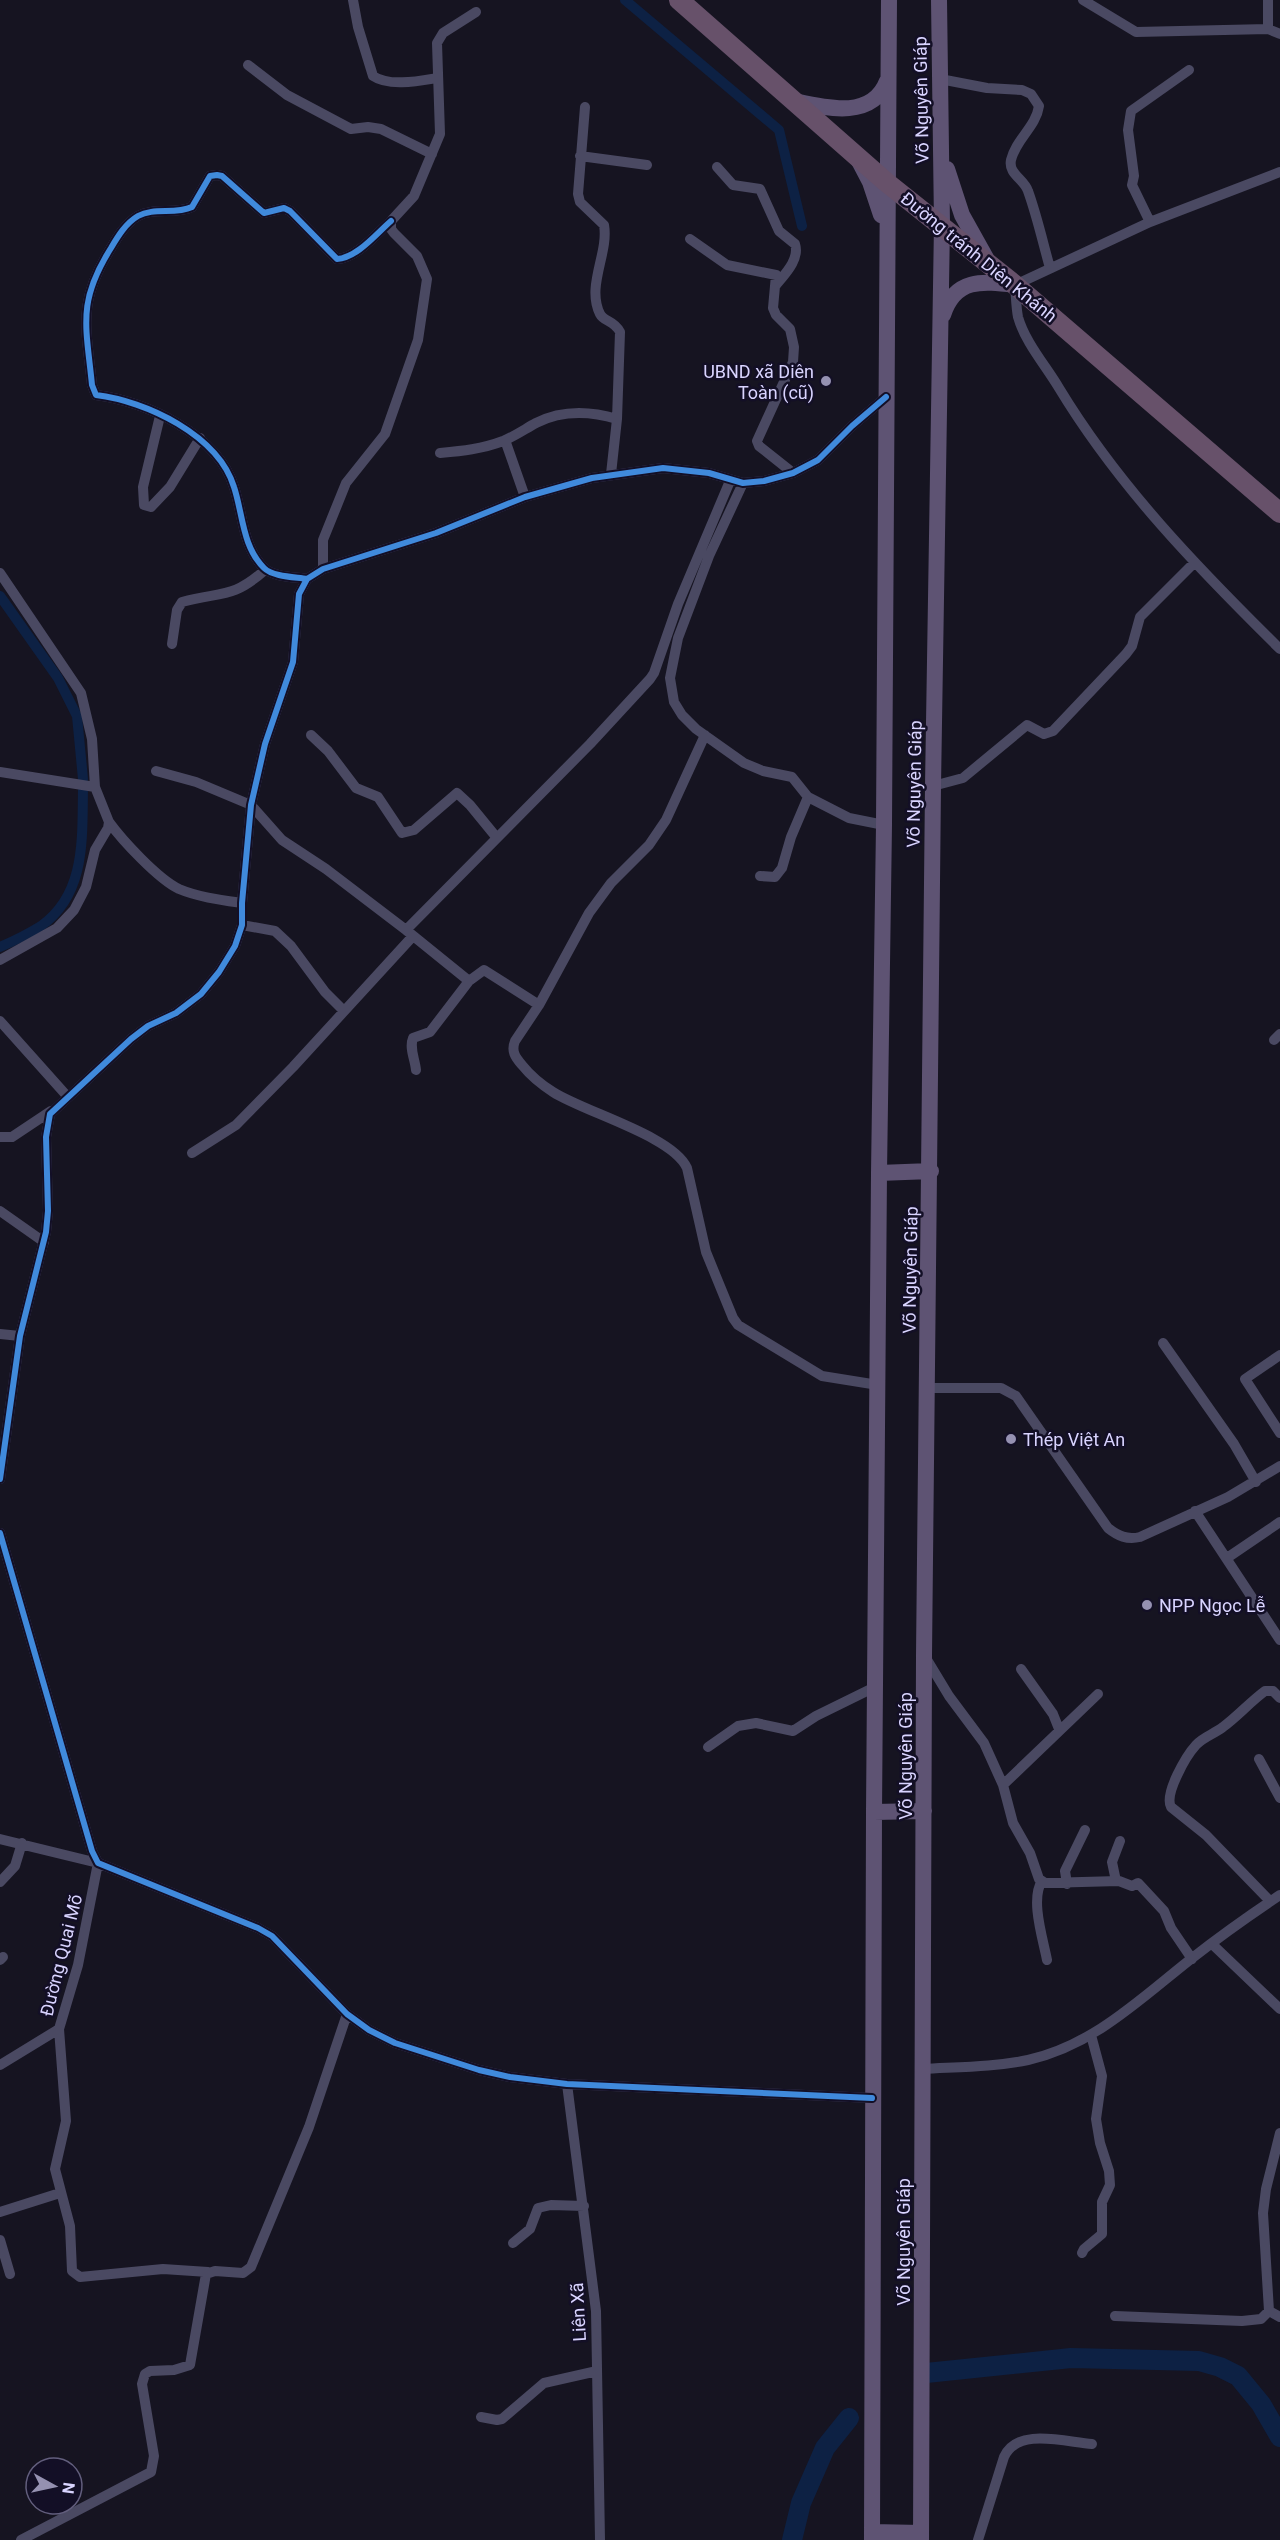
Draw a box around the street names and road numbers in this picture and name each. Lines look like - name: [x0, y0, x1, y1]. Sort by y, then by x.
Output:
- street label: Võ Nguyên Giáp: [909, 36, 933, 164]
- street label: Đường tránh Diên Khánh: [897, 188, 1061, 326]
- street label: Võ Nguyên Giáp: [902, 720, 926, 848]
- street label: Võ Nguyên Giáp: [898, 1206, 922, 1334]
- street label: Võ Nguyên Giáp: [895, 1692, 916, 1820]
- street label: Đường Quai Mõ: [36, 1892, 86, 2018]
- street label: Võ Nguyên Giáp: [893, 2178, 914, 2306]
- street label: Liên Xã: [566, 2282, 590, 2342]

